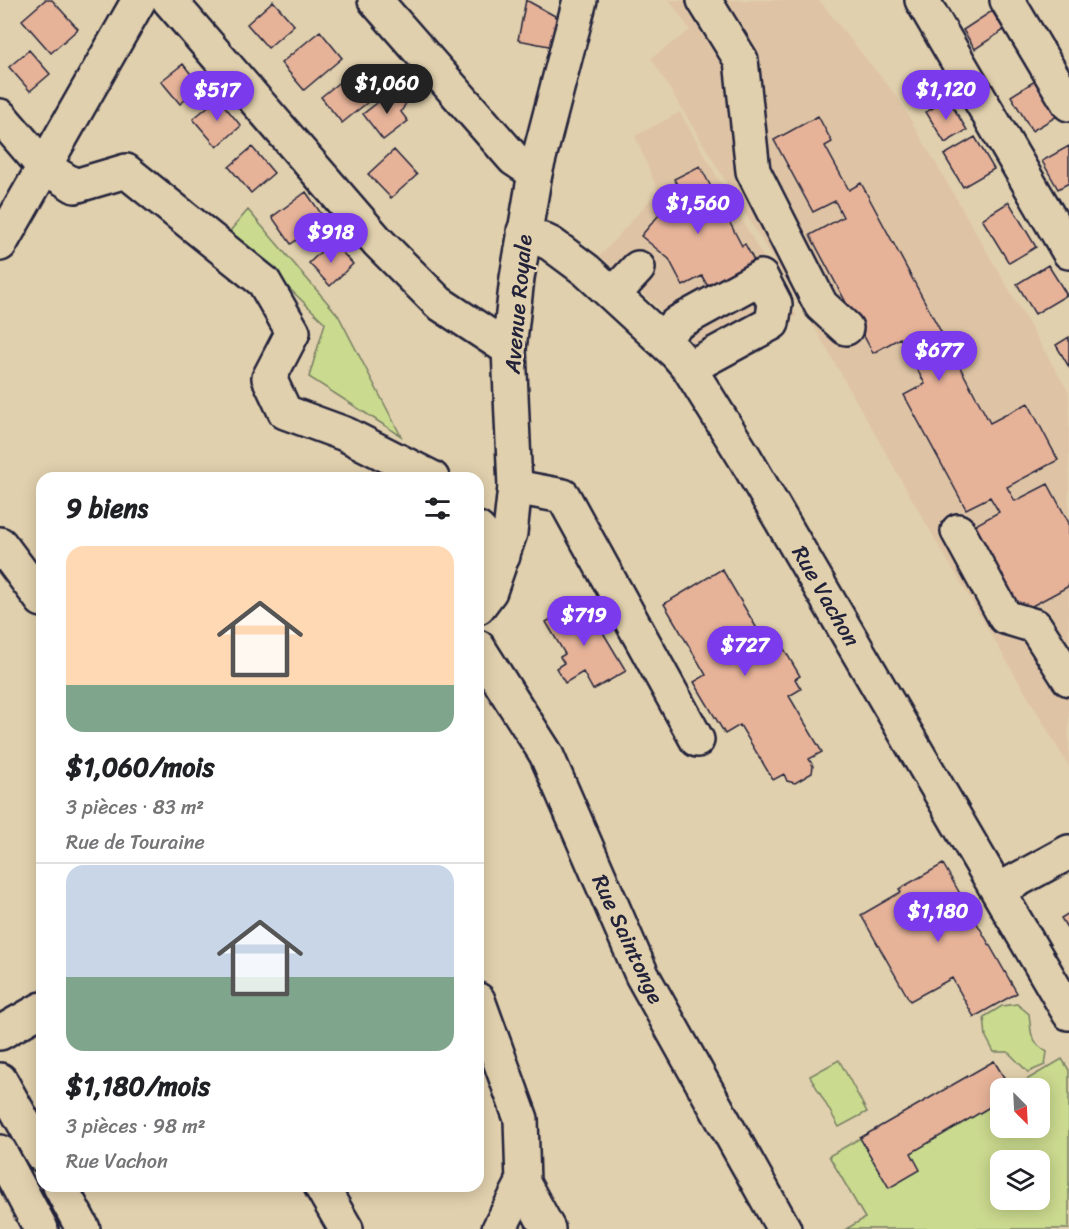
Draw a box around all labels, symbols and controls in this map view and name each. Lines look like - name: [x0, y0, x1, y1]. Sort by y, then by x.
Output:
- pin: $1,060: [338, 64, 436, 115]
- text: $1,060: [355, 66, 419, 101]
- pin: $1,120: [897, 70, 995, 121]
- pin: $517: [181, 71, 253, 122]
- text: $1,120: [916, 72, 976, 107]
- text: $517: [194, 73, 240, 108]
- pin: $1,560: [649, 184, 747, 235]
- text: $1,560: [666, 186, 730, 221]
- pin: $918: [295, 213, 367, 264]
- text: $918: [308, 215, 354, 250]
- street label: Avenue Royale: [492, 232, 544, 376]
- pin: $677: [903, 331, 975, 382]
- text: $677: [915, 333, 963, 368]
- text: 9 biens: [66, 485, 148, 531]
- icon: filters: [421, 492, 454, 525]
- street label: Rue Vachon: [781, 538, 871, 654]
- icon: home: [206, 585, 314, 693]
- pin: $719: [548, 596, 620, 647]
- text: $719: [561, 598, 607, 633]
- pin: $727: [709, 626, 781, 677]
- text: $727: [721, 628, 769, 663]
- text: $1,060/mois: [66, 744, 215, 790]
- text: 3 pièces · 83 m²: [66, 790, 204, 825]
- text: Rue de Touraine: [66, 825, 205, 860]
- street label: Rue Saintonge: [581, 868, 675, 1011]
- pin: $1,180: [889, 892, 987, 943]
- text: $1,180: [908, 894, 968, 929]
- icon: home: [206, 904, 314, 1012]
- text: $1,180/mois: [66, 1063, 210, 1109]
- north arrow: [990, 1078, 1050, 1138]
- map controls: [990, 1078, 1050, 1210]
- text: 3 pièces · 98 m²: [66, 1109, 206, 1144]
- text: Rue Vachon: [66, 1144, 168, 1179]
- button: layers: [990, 1150, 1050, 1210]

